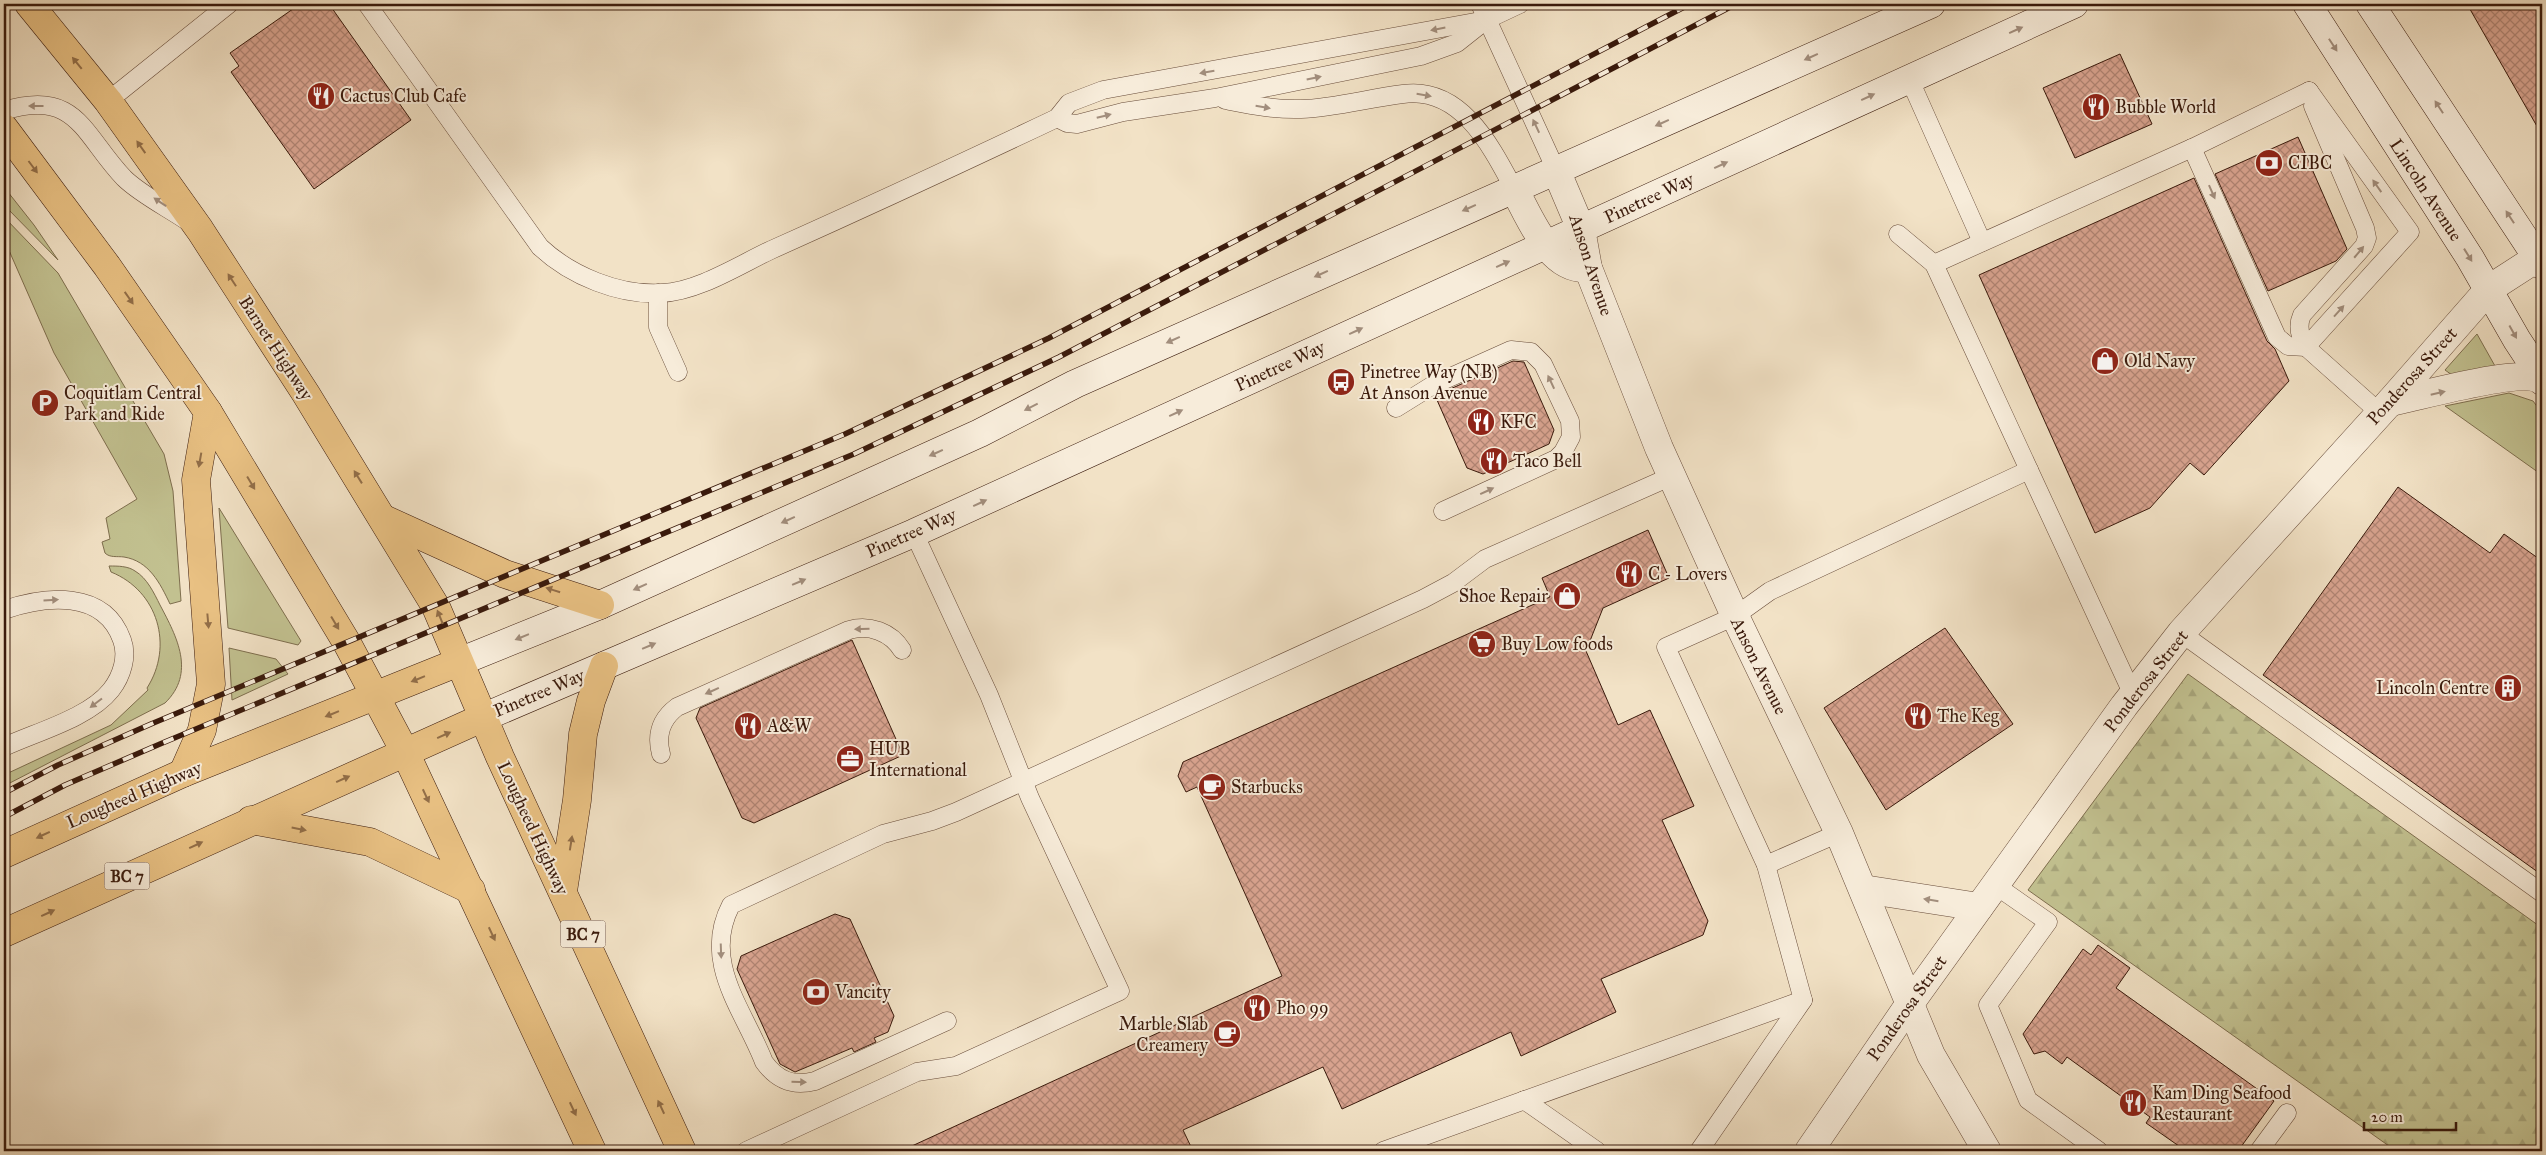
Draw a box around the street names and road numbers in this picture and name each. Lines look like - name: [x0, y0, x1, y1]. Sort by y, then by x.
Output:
- street label: Lincoln Avenue: [2385, 135, 2467, 245]
- street label: Pinetree Way: [1601, 167, 1698, 228]
- street label: Anson Avenue: [1564, 211, 1618, 318]
- street label: Barnet Highway: [233, 292, 318, 405]
- street label: Ponderosa Street: [2362, 322, 2462, 429]
- street label: Pinetree Way: [1232, 335, 1329, 396]
- street label: Pinetree Way: [862, 503, 960, 563]
- street label: Anson Avenue: [1726, 613, 1792, 718]
- street label: Ponderosa Street: [2099, 625, 2193, 737]
- street label: Pinetree Way: [490, 664, 588, 722]
- street label: Lougheed Highway: [63, 756, 206, 834]
- street label: Lougheed Highway: [492, 758, 574, 899]
- road number: BC 7: [104, 862, 150, 889]
- road number: BC 7: [560, 921, 606, 948]
- street label: Ponderosa Street: [1862, 950, 1952, 1065]

